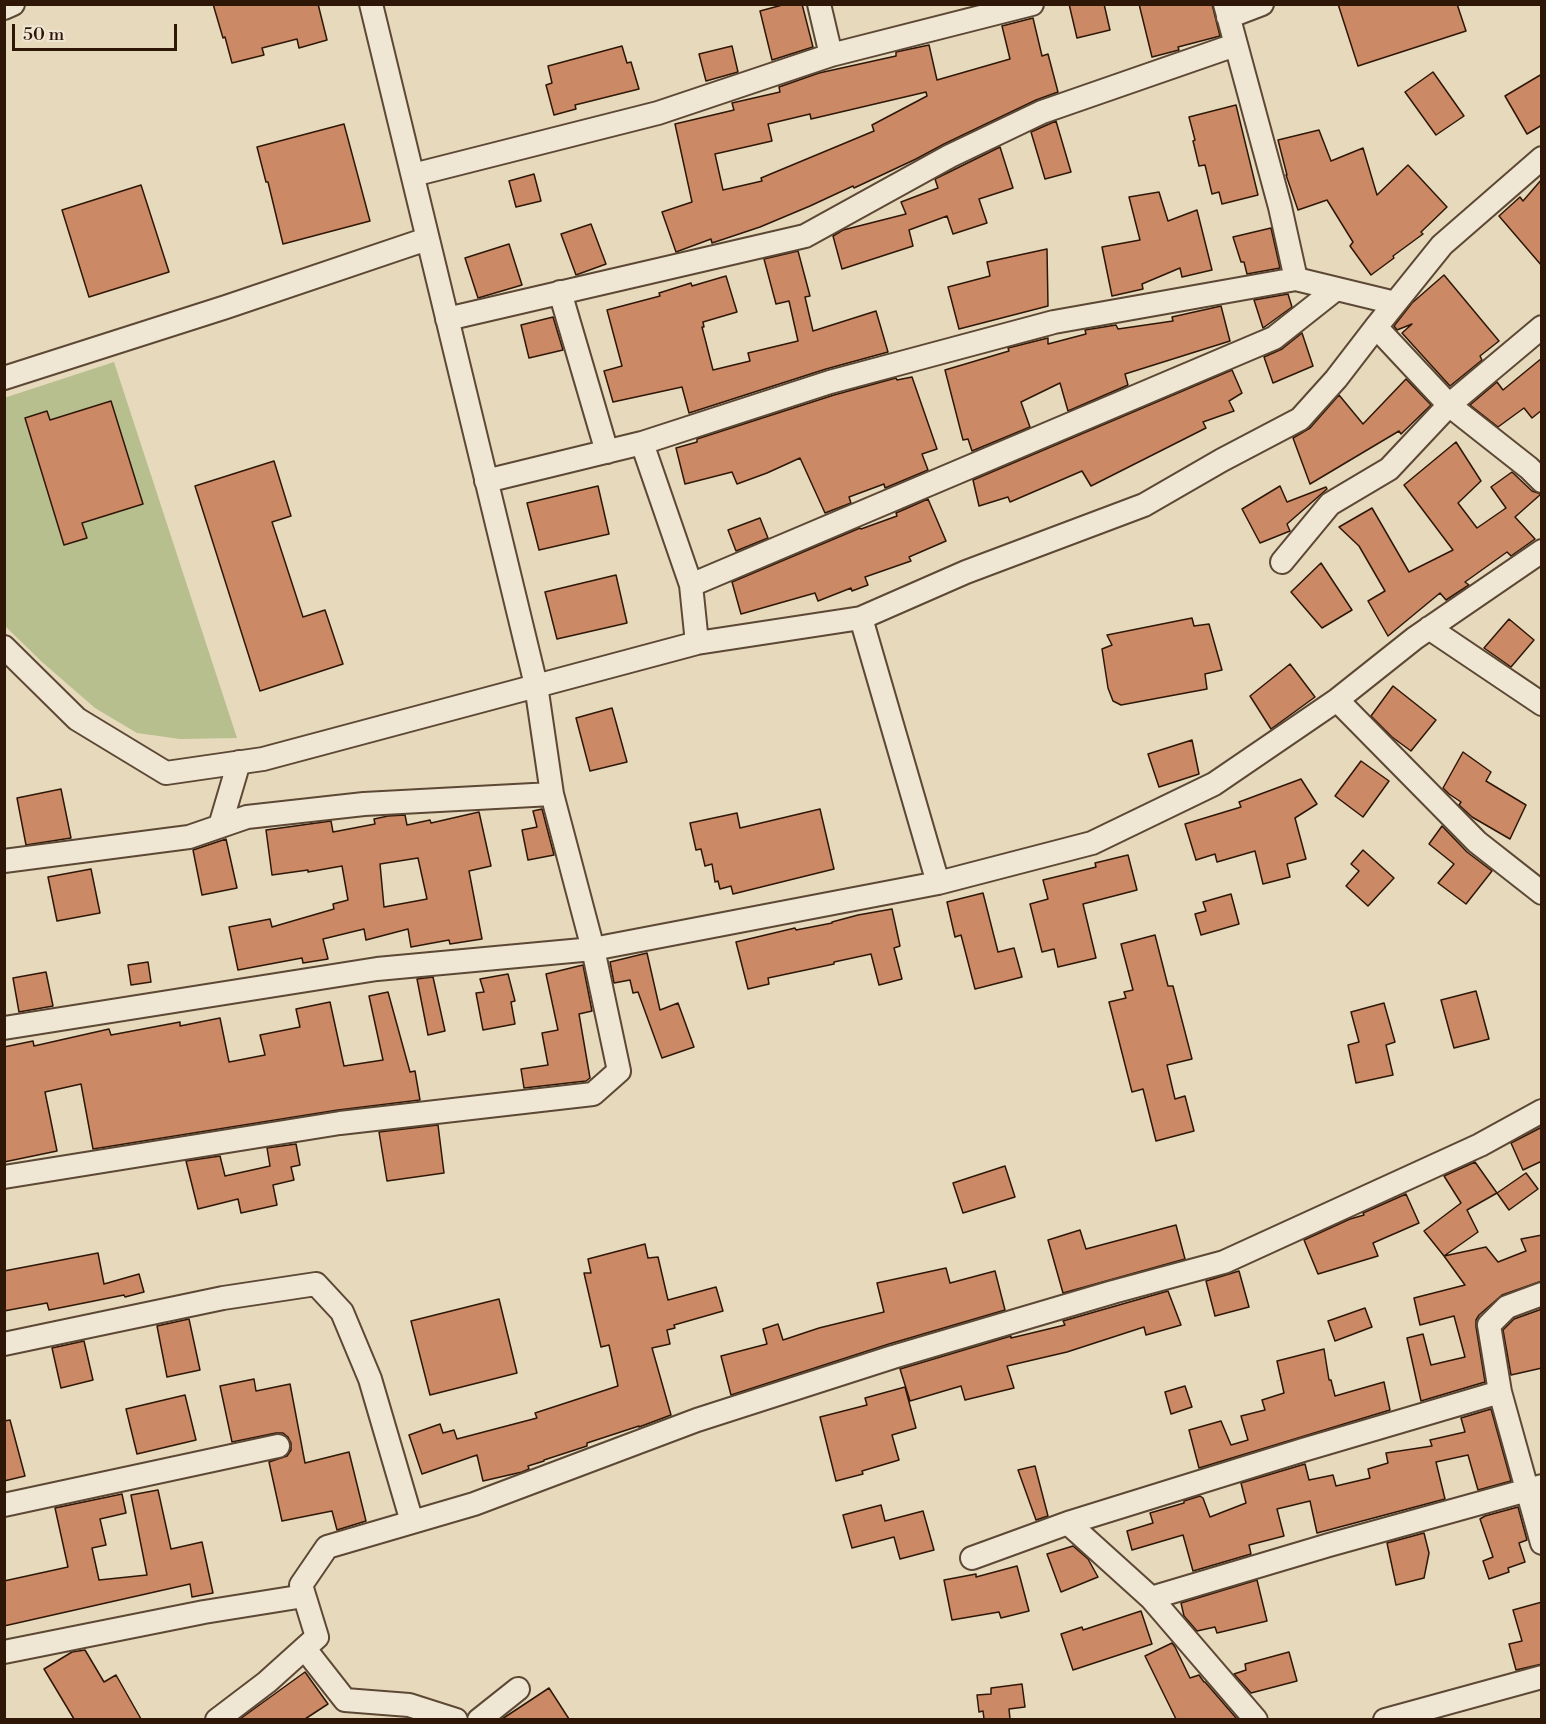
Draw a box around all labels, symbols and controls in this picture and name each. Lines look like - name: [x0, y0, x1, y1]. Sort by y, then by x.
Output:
- scale bar: [15, 12, 180, 50]
- text: 50 m: [23, 23, 64, 46]

